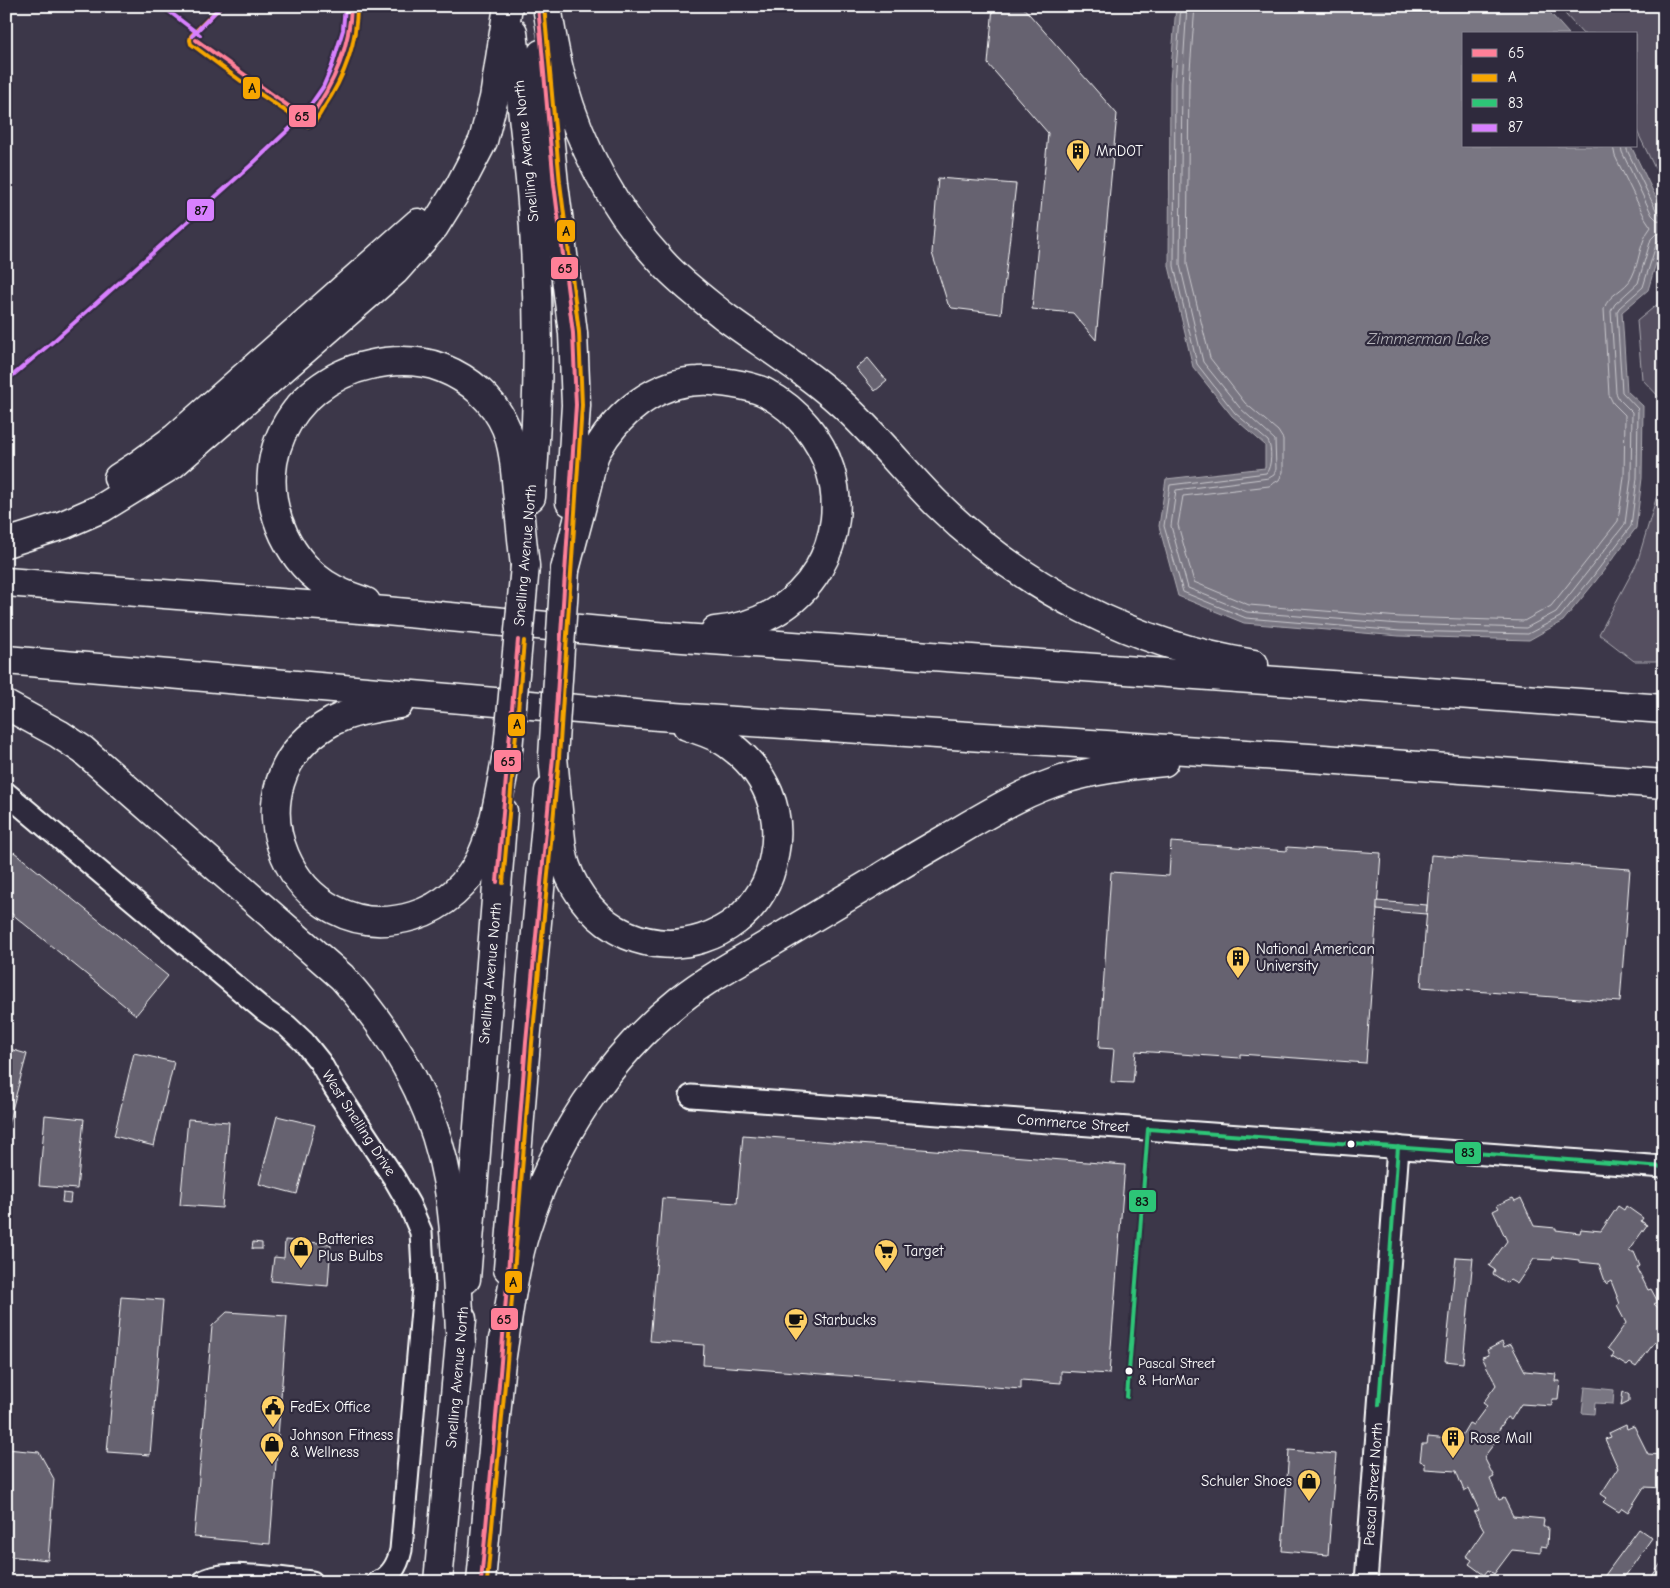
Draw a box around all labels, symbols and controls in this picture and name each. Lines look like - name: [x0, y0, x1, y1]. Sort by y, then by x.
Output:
- legend: [1462, 32, 1638, 148]
- text: 65: [1508, 44, 1524, 62]
- text: A: [1508, 68, 1517, 86]
- line badge: A: [242, 76, 261, 100]
- street label: Snelling Avenue North: [510, 79, 542, 223]
- text: A: [248, 80, 256, 97]
- text: 83: [1508, 94, 1523, 112]
- line badge: 65: [288, 104, 317, 128]
- text: 65: [295, 108, 309, 125]
- text: 87: [1508, 118, 1523, 136]
- building icon: MnDOT: [1065, 138, 1091, 172]
- place label: MnDOT: [1096, 142, 1143, 160]
- line badge: 87: [186, 198, 215, 222]
- text: 87: [194, 202, 208, 219]
- line badge: A: [556, 219, 576, 243]
- text: A: [562, 223, 570, 240]
- line badge: 65: [550, 256, 579, 280]
- text: 65: [558, 260, 572, 277]
- water label: Zimmerman Lake: [1366, 330, 1489, 348]
- street label: Snelling Avenue North: [510, 483, 540, 627]
- line badge: A: [507, 713, 526, 737]
- text: A: [513, 716, 521, 733]
- line badge: 65: [493, 749, 522, 773]
- text: 65: [501, 753, 515, 770]
- street label: Snelling Avenue North: [475, 901, 505, 1045]
- place label: National American University: [1256, 940, 1375, 975]
- building icon: National American University: [1225, 945, 1251, 979]
- street label: West Snelling Drive: [318, 1067, 400, 1180]
- street label: Commerce Street: [1016, 1110, 1130, 1136]
- unlabelled marker: [1346, 1139, 1356, 1149]
- line badge: 83: [1454, 1141, 1482, 1165]
- text: 83: [1461, 1144, 1475, 1161]
- line badge: 83: [1128, 1189, 1157, 1213]
- text: 83: [1135, 1193, 1149, 1210]
- place label: Batteries Plus Bulbs: [318, 1230, 383, 1265]
- shop icon: Batteries Plus Bulbs: [288, 1235, 314, 1269]
- supermarket icon: Target: [873, 1238, 899, 1272]
- place label: Target: [904, 1242, 944, 1260]
- line badge: A: [504, 1270, 523, 1294]
- text: A: [509, 1274, 517, 1291]
- street label: Snelling Avenue North: [442, 1305, 472, 1449]
- line badge: 65: [490, 1307, 519, 1331]
- cafe icon: Starbucks: [783, 1307, 809, 1341]
- text: 65: [497, 1311, 511, 1328]
- place label: Starbucks: [814, 1311, 876, 1329]
- place label: Pascal Street & HarMar: [1138, 1355, 1216, 1389]
- marker: Pascal Street & HarMar: [1124, 1366, 1134, 1376]
- public building icon: FedEx Office: [260, 1394, 286, 1428]
- place label: FedEx Office: [290, 1398, 371, 1416]
- street label: Pascal Street North: [1360, 1422, 1386, 1546]
- building icon: Rose Mall: [1440, 1425, 1466, 1459]
- place label: Johnson Fitness & Wellness: [290, 1426, 393, 1461]
- place label: Rose Mall: [1470, 1429, 1532, 1447]
- shop icon: Johnson Fitness & Wellness: [259, 1431, 285, 1465]
- shop icon: Schuler Shoes: [1296, 1468, 1322, 1502]
- place label: Schuler Shoes: [1201, 1472, 1292, 1490]

